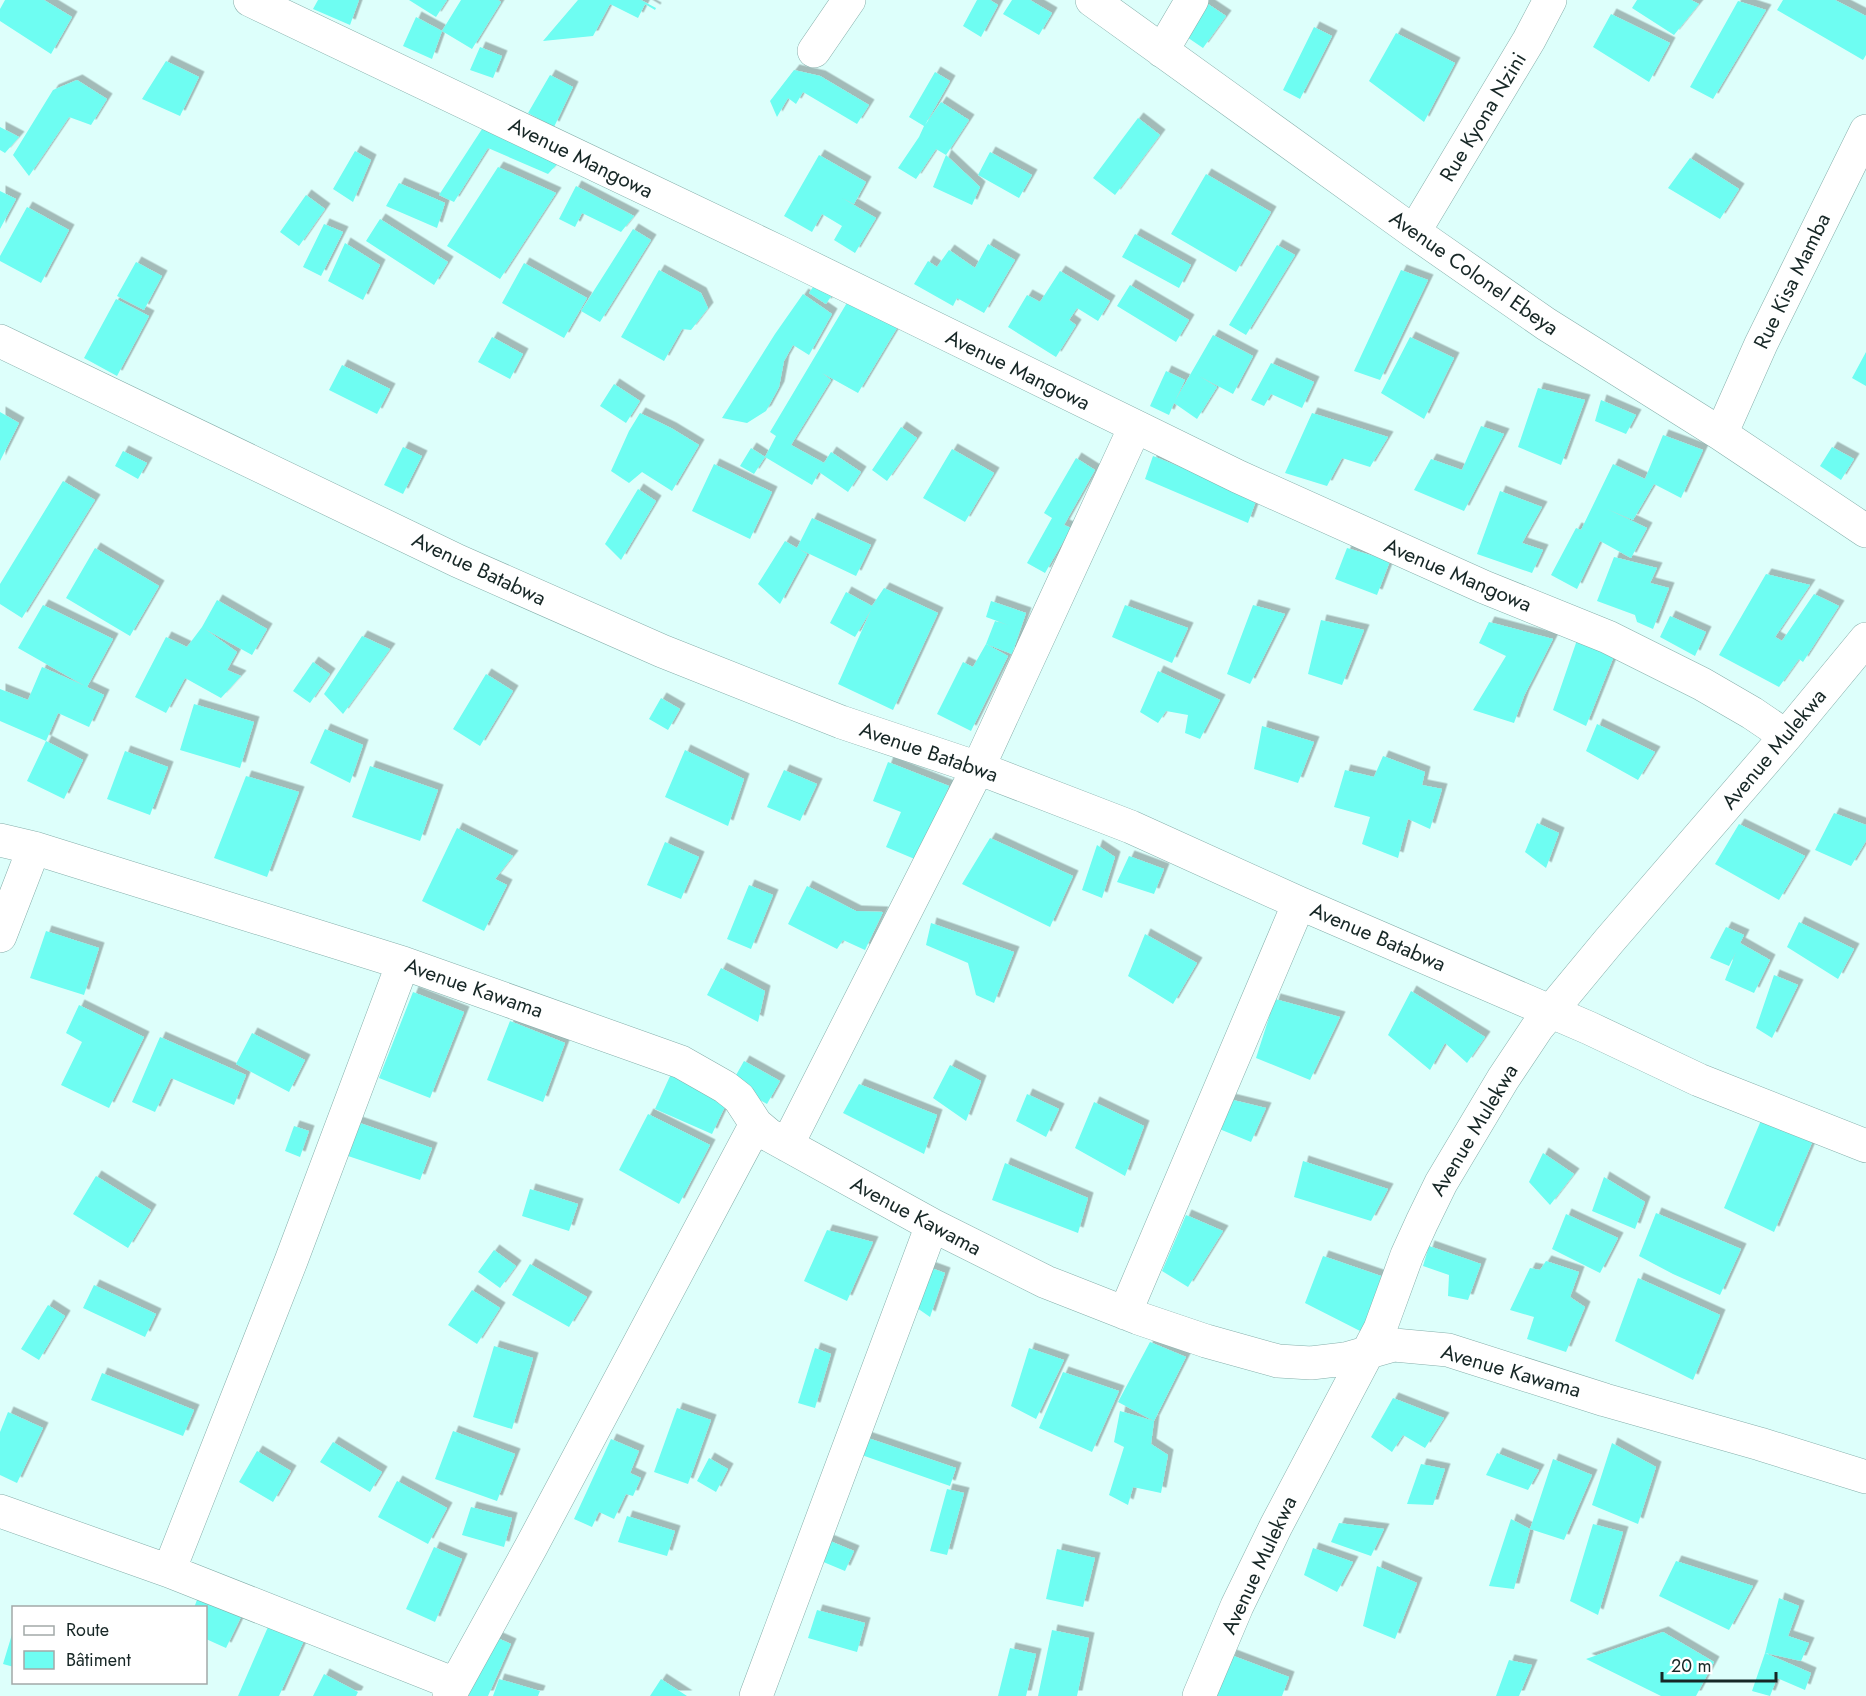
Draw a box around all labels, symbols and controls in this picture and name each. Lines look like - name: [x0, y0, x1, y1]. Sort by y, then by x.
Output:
- street label: Rue Kyona Nzini: [1432, 47, 1534, 187]
- street label: Avenue Mangowa: [504, 110, 658, 206]
- street label: Avenue Colonel Ebeya: [1383, 203, 1565, 343]
- street label: Rue Kisa Mamba: [1746, 208, 1838, 354]
- street label: Avenue Mangowa: [941, 322, 1095, 418]
- street label: Avenue Batabwa: [407, 525, 551, 613]
- street label: Avenue Mangowa: [1380, 530, 1536, 620]
- street label: Avenue Mulekwa: [1715, 682, 1833, 816]
- street label: Avenue Batabwa: [856, 714, 1002, 790]
- street label: Avenue Batabwa: [1306, 895, 1450, 979]
- street label: Avenue Kawama: [401, 950, 547, 1026]
- street label: Avenue Mulekwa: [1423, 1058, 1525, 1202]
- street label: Avenue Kawama: [845, 1169, 987, 1263]
- street label: Avenue Kawama: [1437, 1337, 1585, 1405]
- street label: Avenue Mulekwa: [1214, 1491, 1304, 1639]
- legend: [12, 1606, 207, 1684]
- text: Route: [66, 1617, 109, 1643]
- scale bar: [1662, 1645, 1776, 1683]
- text: Bâtiment: [66, 1647, 132, 1673]
- text: 20 m: [1671, 1653, 1711, 1679]

